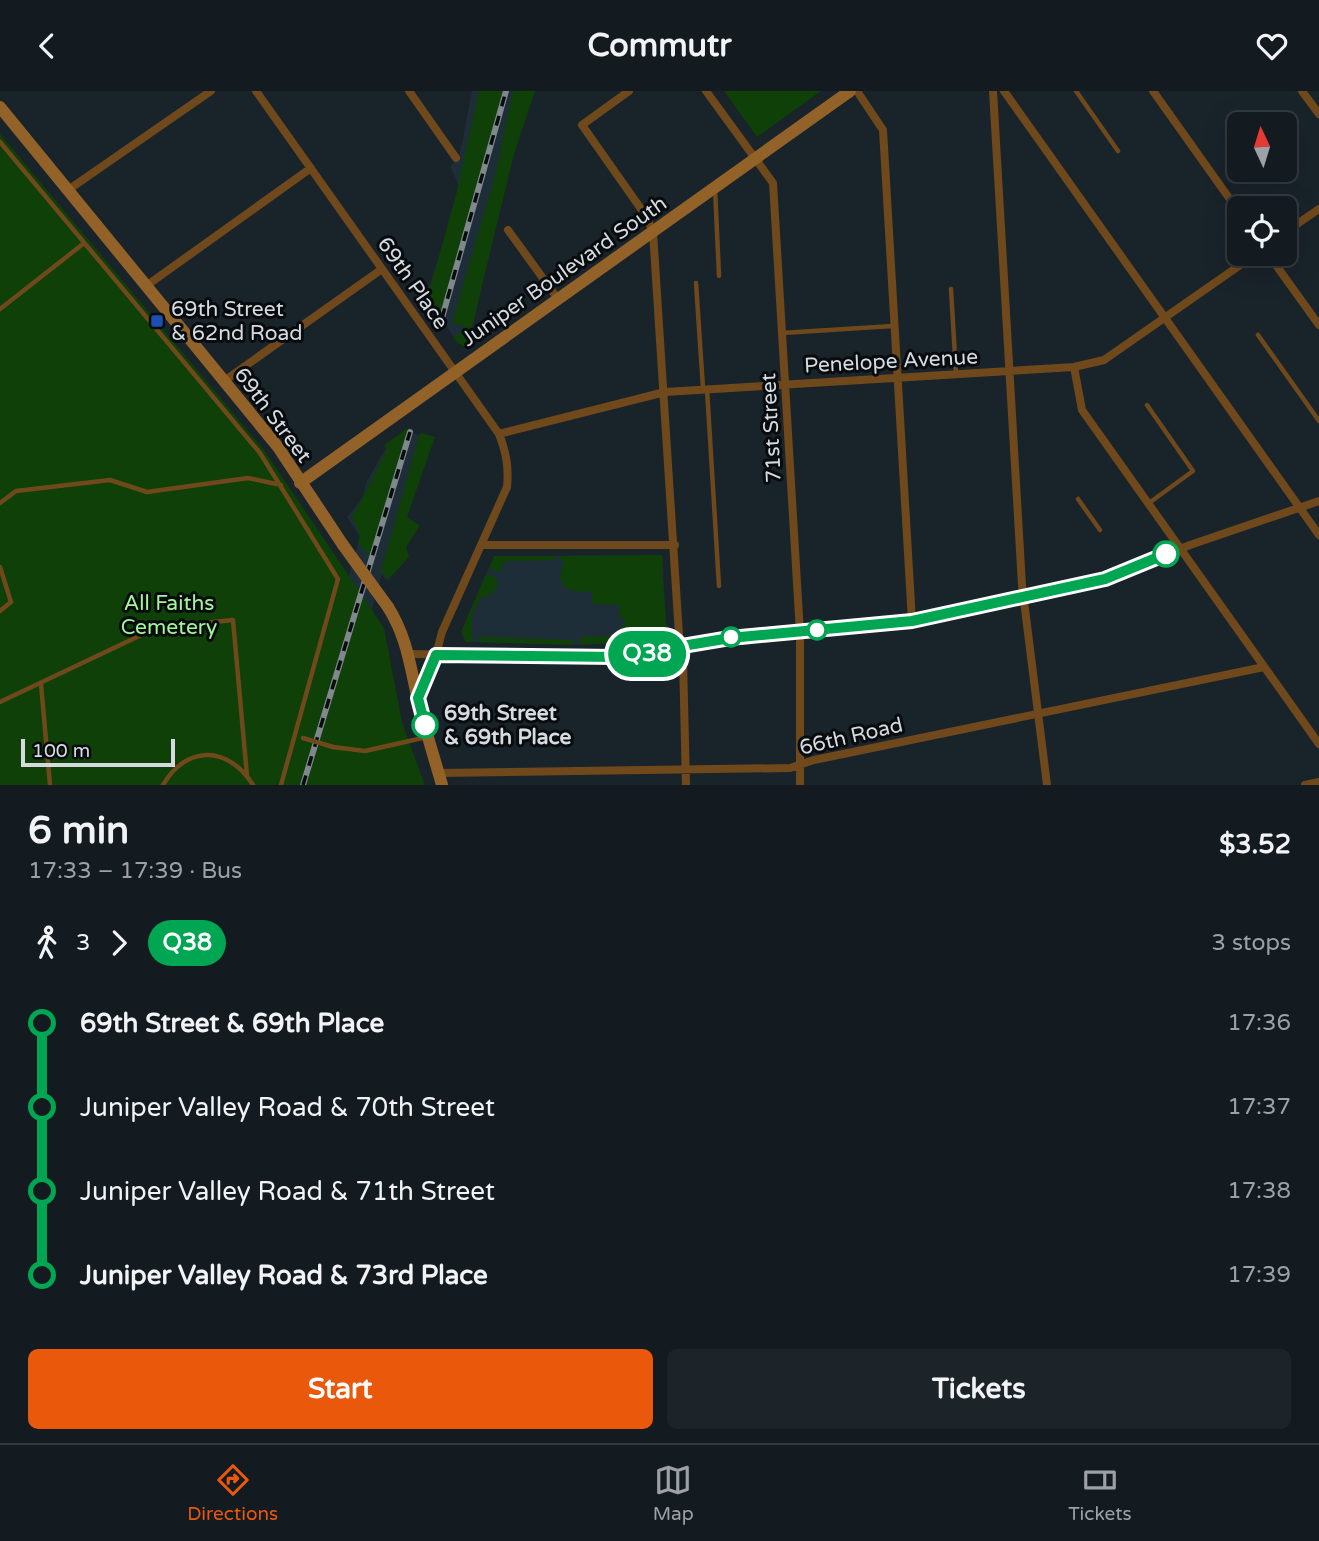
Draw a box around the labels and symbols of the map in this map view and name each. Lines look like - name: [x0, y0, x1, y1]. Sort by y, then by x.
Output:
- north arrow: [1227, 112, 1297, 182]
- street label: Juniper Boulevard South: [457, 191, 672, 352]
- street label: 69th Place: [372, 232, 453, 334]
- place label: 69th Street & 62nd Road: [171, 297, 302, 346]
- marker: 69th Street & 62nd Road: [149, 313, 165, 329]
- street label: Penelope Avenue: [803, 344, 979, 379]
- street label: 69th Street: [229, 363, 316, 468]
- street label: 71st Street: [756, 372, 787, 483]
- unlabelled marker: [1153, 541, 1179, 567]
- park label: All Faiths Cemetery: [121, 591, 217, 640]
- unlabelled marker: [807, 620, 827, 640]
- unlabelled marker: [721, 627, 741, 647]
- line badge: Q38: [607, 631, 687, 677]
- place label: 69th Street & 69th Place: [444, 701, 572, 750]
- marker: 69th Street & 69th Place: [412, 712, 438, 738]
- street label: 66th Road: [797, 712, 905, 761]
- scale bar: [21, 736, 175, 768]

